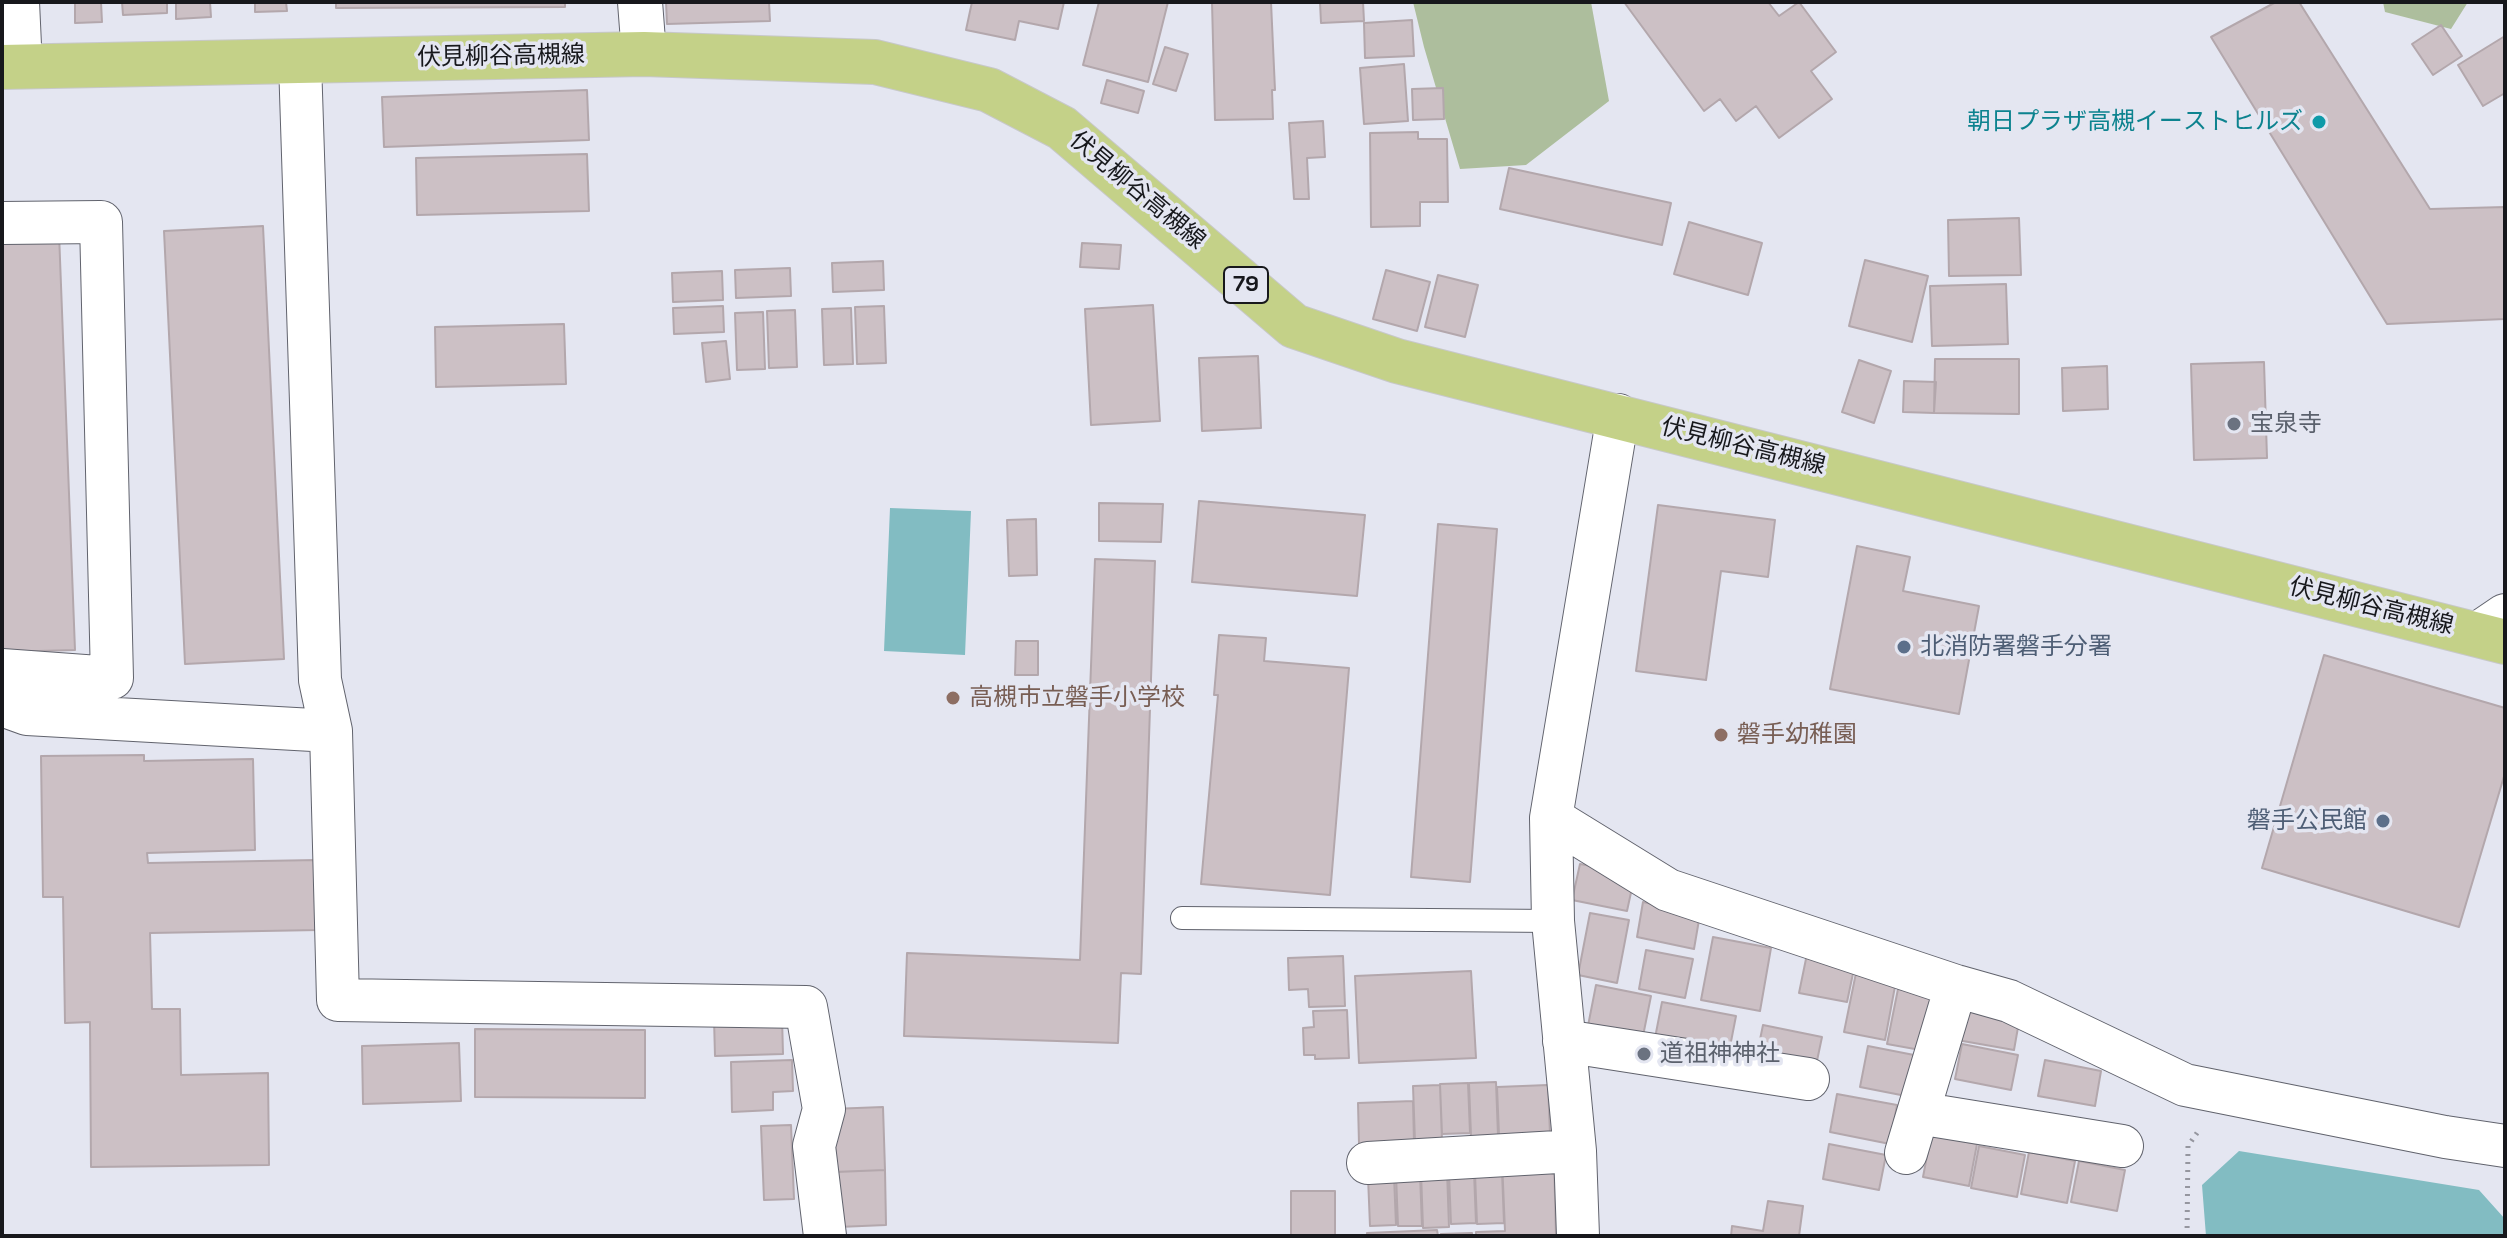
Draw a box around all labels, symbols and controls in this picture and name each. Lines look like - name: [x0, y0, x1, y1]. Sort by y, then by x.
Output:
- street label: 伏見柳谷高槻線: [417, 41, 585, 73]
- place label: 朝日プラザ高槻イーストヒルズ: [1967, 108, 2303, 136]
- marker: 朝日プラザ高槻イーストヒルズ: [2310, 113, 2328, 131]
- street label: 伏見柳谷高槻線: [1063, 126, 1211, 256]
- road number: 79: [1224, 267, 1268, 303]
- place label: 宝泉寺: [2250, 410, 2322, 438]
- street label: 伏見柳谷高槻線: [1658, 413, 1828, 481]
- marker: 宝泉寺: [2225, 415, 2243, 433]
- street label: 伏見柳谷高槻線: [2286, 573, 2456, 641]
- place label: 北消防署磐手分署: [1920, 633, 2112, 661]
- marker: 北消防署磐手分署: [1895, 638, 1913, 656]
- place label: 高槻市立磐手小学校: [969, 684, 1185, 712]
- marker: 高槻市立磐手小学校: [944, 689, 962, 707]
- place label: 磐手幼稚園: [1737, 721, 1857, 749]
- marker: 磐手幼稚園: [1712, 726, 1730, 744]
- place label: 磐手公民館: [2247, 807, 2367, 835]
- marker: 磐手公民館: [2374, 812, 2392, 830]
- place label: 道祖神神社: [1660, 1040, 1780, 1068]
- marker: 道祖神神社: [1635, 1045, 1653, 1063]

